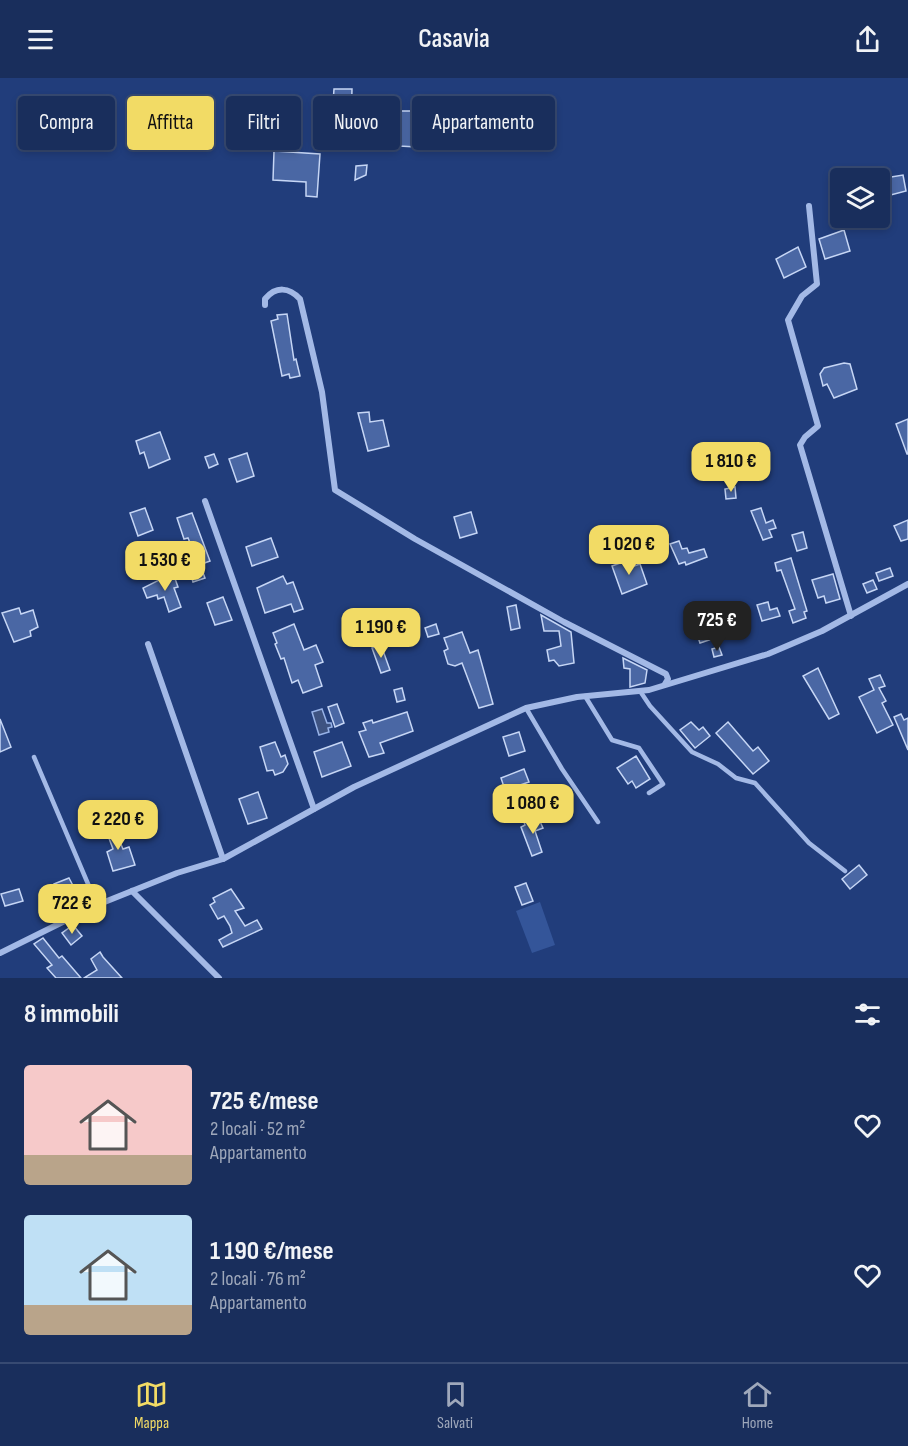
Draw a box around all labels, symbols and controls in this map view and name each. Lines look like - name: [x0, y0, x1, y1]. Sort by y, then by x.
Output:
- icon: menu: [24, 23, 57, 56]
- text: Casavia: [418, 23, 490, 55]
- icon: share: [851, 23, 884, 56]
- chip: Compra: [18, 96, 115, 150]
- chip: Affitta: [127, 96, 214, 150]
- chip: Filtri: [226, 96, 301, 150]
- chip: Nuovo: [313, 96, 400, 150]
- chip: Appartamento: [412, 96, 555, 150]
- map controls: [830, 168, 890, 228]
- button: layers: [830, 168, 890, 228]
- pin: 1 810 €: [676, 442, 786, 493]
- text: 1 810 €: [705, 449, 757, 473]
- pin: 1 020 €: [574, 525, 684, 576]
- text: 1 020 €: [603, 532, 655, 556]
- pin: 1 530 €: [110, 541, 220, 592]
- text: 1 530 €: [139, 548, 191, 572]
- pin: 725 €: [675, 601, 759, 652]
- pin: 1 190 €: [326, 608, 436, 659]
- text: 725 €: [697, 608, 737, 632]
- text: 1 190 €: [355, 615, 407, 639]
- pin: 1 080 €: [478, 784, 588, 835]
- text: 1 080 €: [507, 791, 559, 815]
- pin: 2 220 €: [63, 800, 173, 851]
- text: 2 220 €: [92, 807, 144, 831]
- pin: 722 €: [30, 884, 114, 935]
- text: 722 €: [52, 891, 92, 915]
- icon: filters: [851, 998, 884, 1031]
- text: 8 immobili: [24, 999, 119, 1030]
- text: 725 €/mese: [210, 1086, 319, 1117]
- icon: home: [72, 1089, 144, 1161]
- icon: heart: [851, 1109, 884, 1142]
- text: 2 locali · 52 m²: [210, 1117, 306, 1141]
- text: Appartamento: [210, 1141, 307, 1165]
- text: 1 190 €/mese: [210, 1236, 334, 1267]
- icon: home: [72, 1239, 144, 1311]
- icon: heart: [851, 1259, 884, 1292]
- text: 2 locali · 76 m²: [210, 1267, 306, 1291]
- text: Appartamento: [210, 1291, 307, 1315]
- tab: Mappa: [134, 1378, 169, 1433]
- tab: Salvati: [437, 1378, 473, 1433]
- tab: Home: [741, 1378, 774, 1433]

